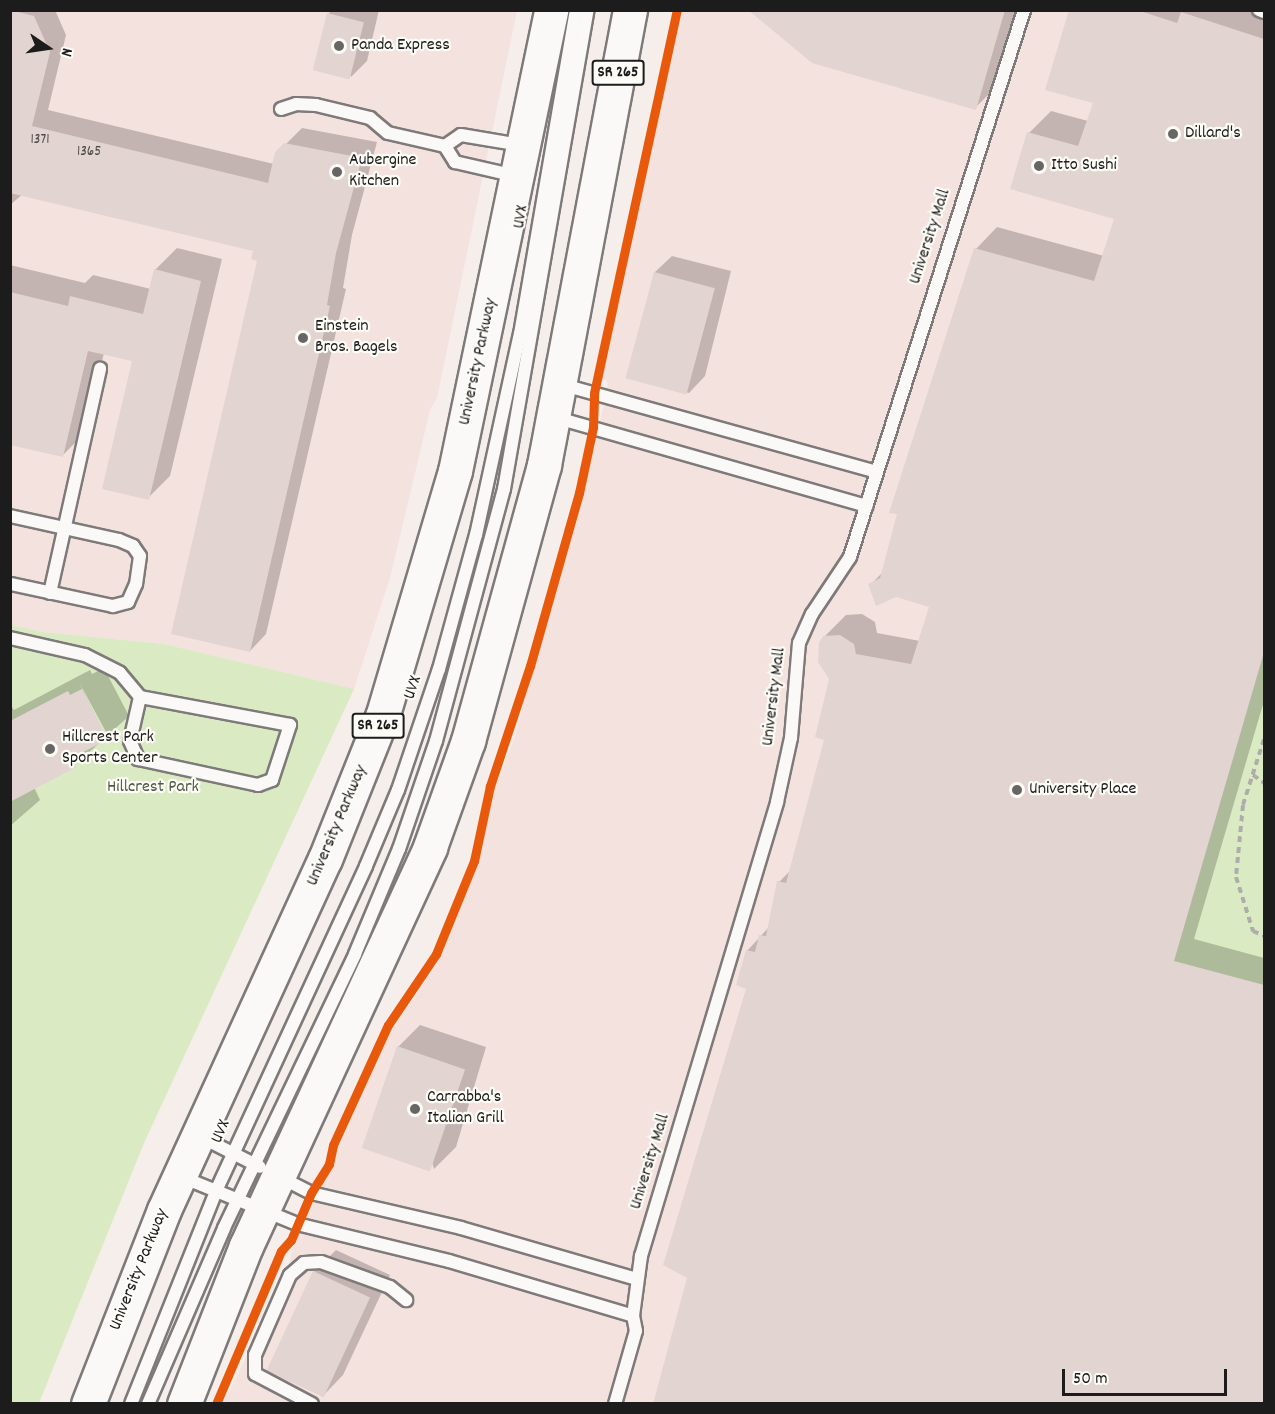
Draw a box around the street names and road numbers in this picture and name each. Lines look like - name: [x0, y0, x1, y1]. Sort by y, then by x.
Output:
- road number: SR 265: [591, 60, 645, 86]
- street label: University Mall: [905, 187, 957, 287]
- street label: UVX: [509, 204, 535, 230]
- street label: University Parkway: [455, 297, 503, 427]
- street label: University Mall: [758, 647, 792, 747]
- street label: UVX: [400, 673, 428, 703]
- road number: SR 265: [351, 713, 405, 739]
- street label: University Parkway: [303, 762, 373, 890]
- street label: University Mall: [626, 1112, 676, 1212]
- street label: UVX: [207, 1117, 237, 1147]
- street label: University Parkway: [106, 1206, 174, 1334]

